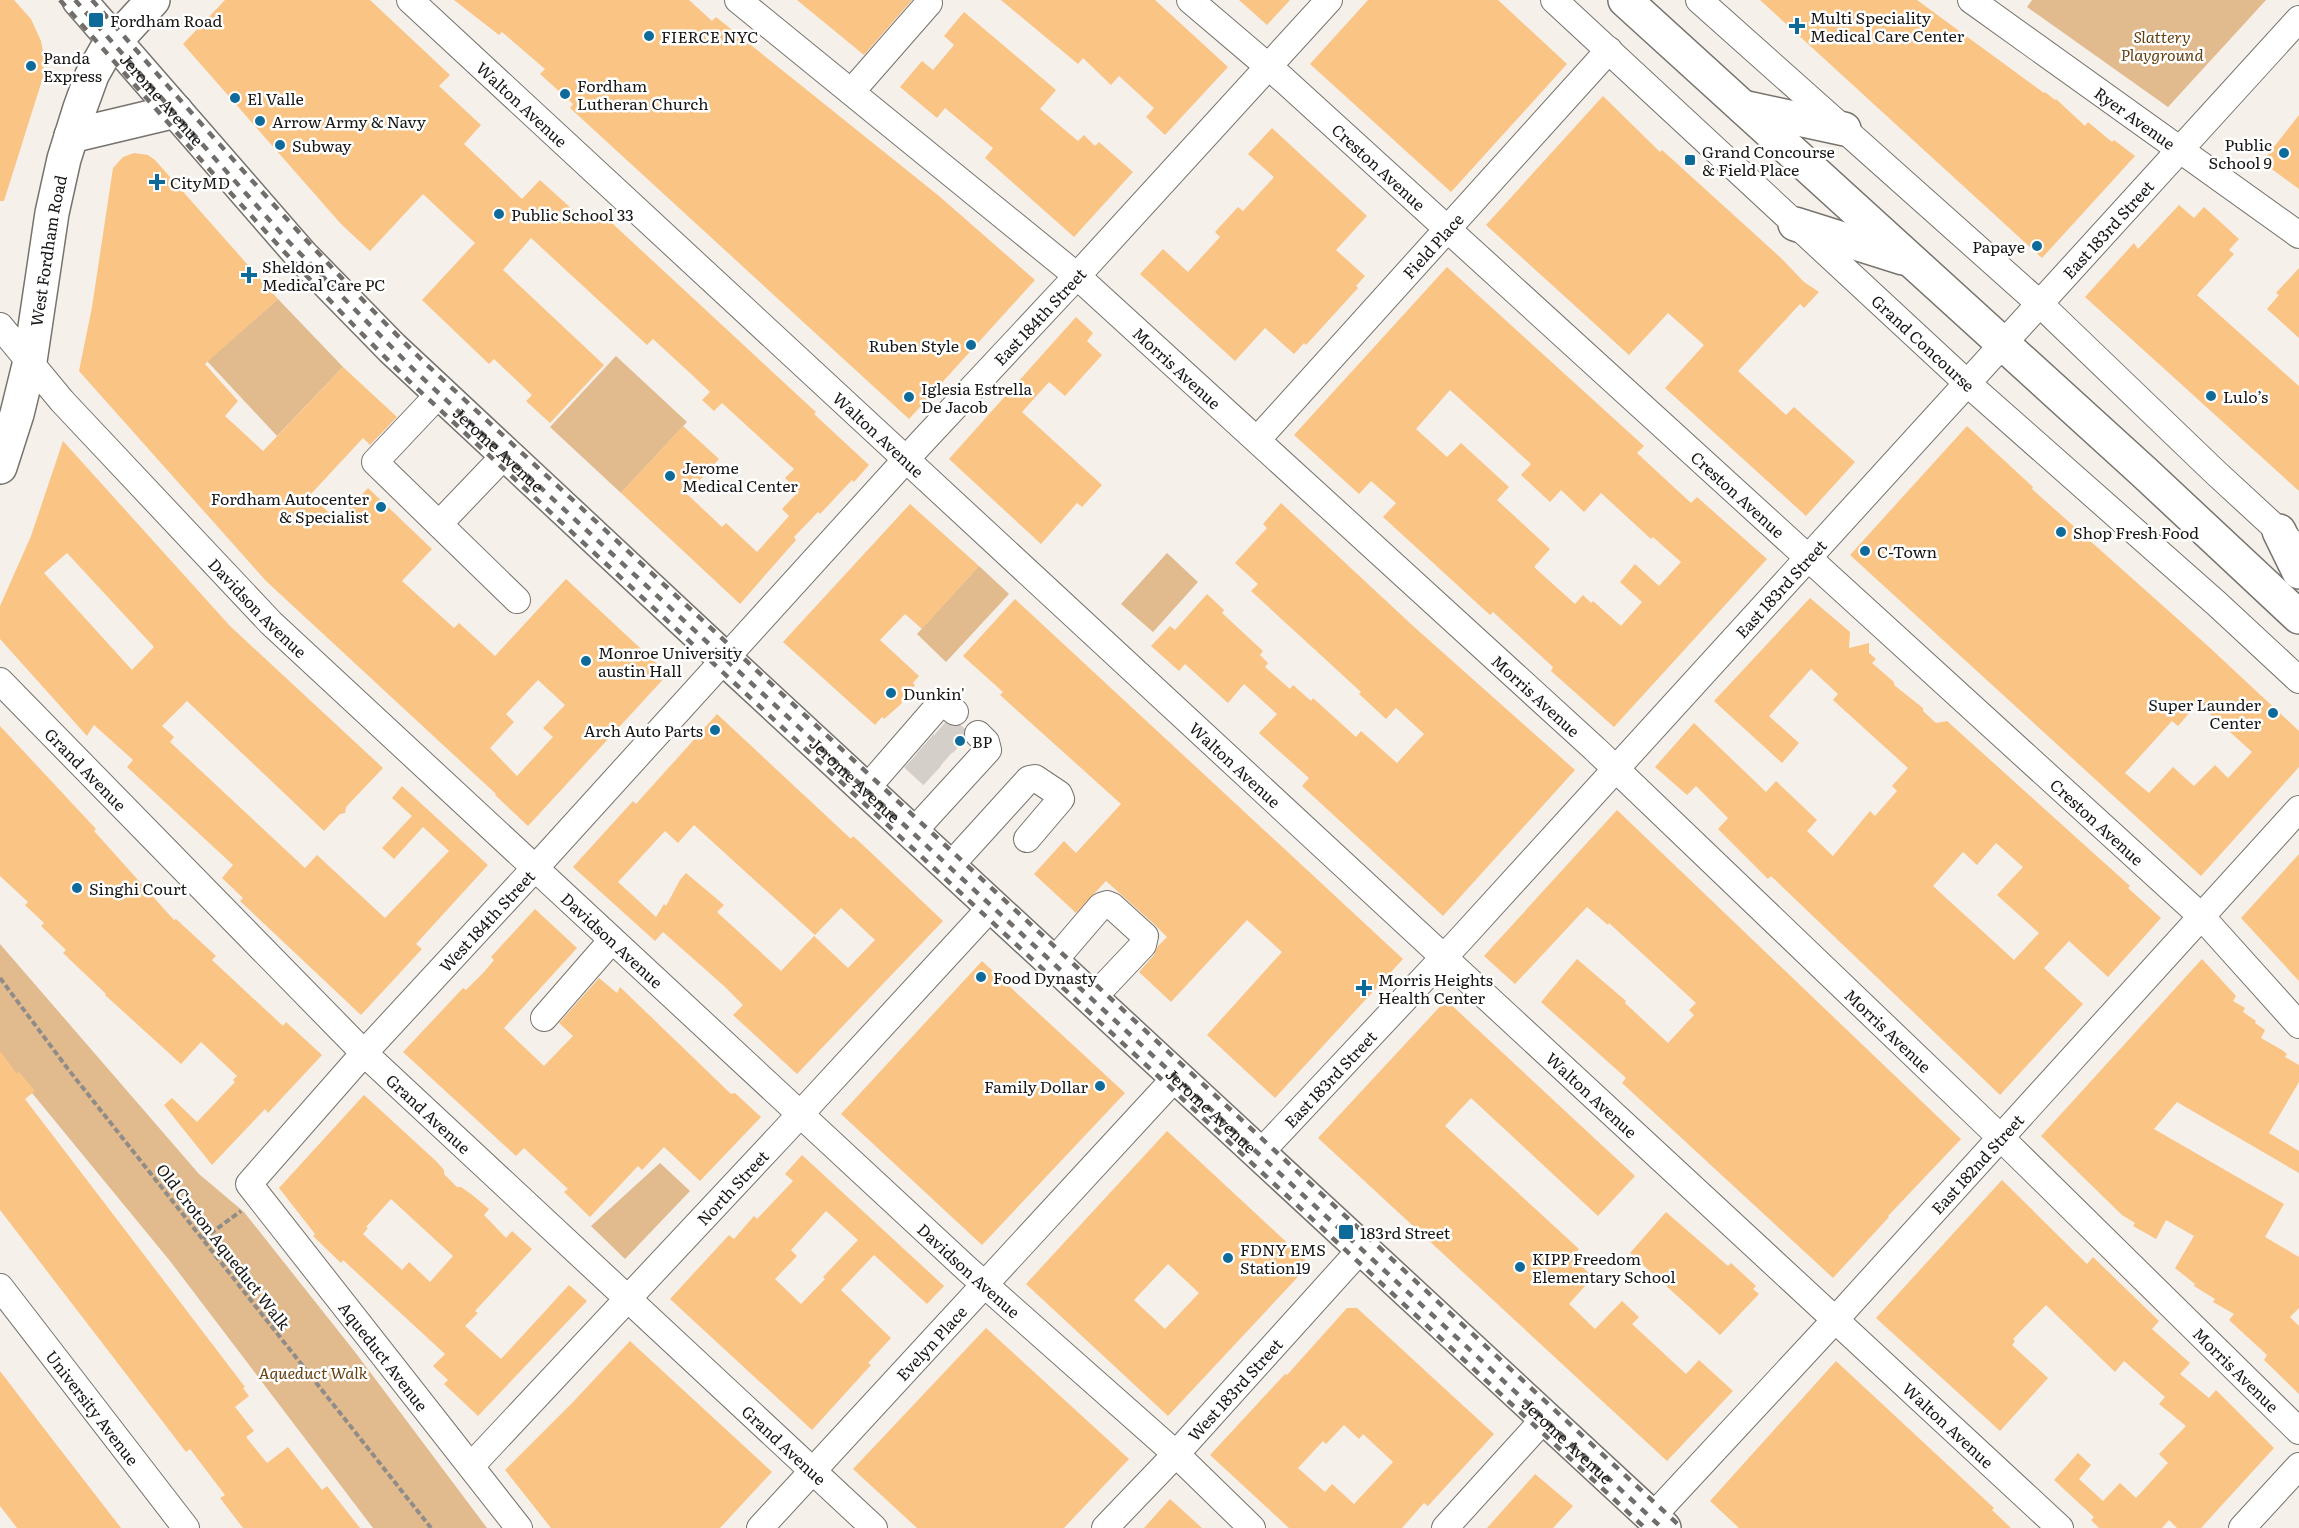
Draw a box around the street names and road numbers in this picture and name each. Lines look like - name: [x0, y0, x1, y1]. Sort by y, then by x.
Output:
- street label: Jerome Avenue: [115, 47, 210, 150]
- street label: Walton Avenue: [471, 56, 573, 152]
- street label: Ryer Avenue: [2090, 80, 2181, 155]
- street label: Creston Avenue: [1327, 118, 1431, 216]
- street label: West Fordham Road: [23, 172, 72, 328]
- street label: East 183rd Street: [2057, 174, 2159, 284]
- street label: Field Place: [1396, 207, 1469, 284]
- street label: East 184th Street: [988, 262, 1091, 370]
- street label: Grand Concourse: [1867, 289, 1980, 397]
- street label: Morris Avenue: [1128, 321, 1227, 414]
- street label: Walton Avenue: [828, 386, 930, 483]
- street label: Jerome Avenue: [448, 401, 550, 497]
- street label: Creston Avenue: [1686, 445, 1790, 543]
- street label: East 183rd Street: [1729, 533, 1832, 643]
- street label: Davidson Avenue: [203, 552, 312, 663]
- street label: Morris Avenue: [1487, 649, 1586, 742]
- street label: Walton Avenue: [1184, 716, 1286, 813]
- street label: Grand Avenue: [40, 722, 132, 816]
- street label: Jerome Avenue: [804, 731, 906, 828]
- street label: Creston Avenue: [2045, 772, 2150, 871]
- street label: West 184th Street: [433, 864, 540, 977]
- street label: Davidson Avenue: [556, 886, 669, 993]
- street label: Morris Avenue: [1840, 983, 1937, 1078]
- street label: East 183rd Street: [1278, 1024, 1382, 1133]
- street label: Walton Avenue: [1541, 1046, 1643, 1143]
- street label: Jerome Avenue: [1161, 1062, 1262, 1158]
- street label: Grand Avenue: [381, 1068, 476, 1159]
- street label: East 182nd Street: [1925, 1108, 2029, 1219]
- street label: North Street: [691, 1144, 774, 1230]
- street label: Old Croton Aqueduct Walk: [151, 1158, 297, 1334]
- street label: Davidson Avenue: [912, 1217, 1026, 1323]
- street label: Aqueduct Avenue: [334, 1296, 434, 1416]
- street label: Evelyn Place: [890, 1300, 972, 1386]
- street label: Morris Avenue: [2188, 1322, 2285, 1417]
- street label: West 183rd Street: [1182, 1332, 1288, 1446]
- street label: University Avenue: [41, 1345, 145, 1470]
- street label: Walton Avenue: [1898, 1376, 2000, 1473]
- street label: Jerome Avenue: [1517, 1392, 1619, 1489]
- street label: Grand Avenue: [737, 1399, 832, 1490]

